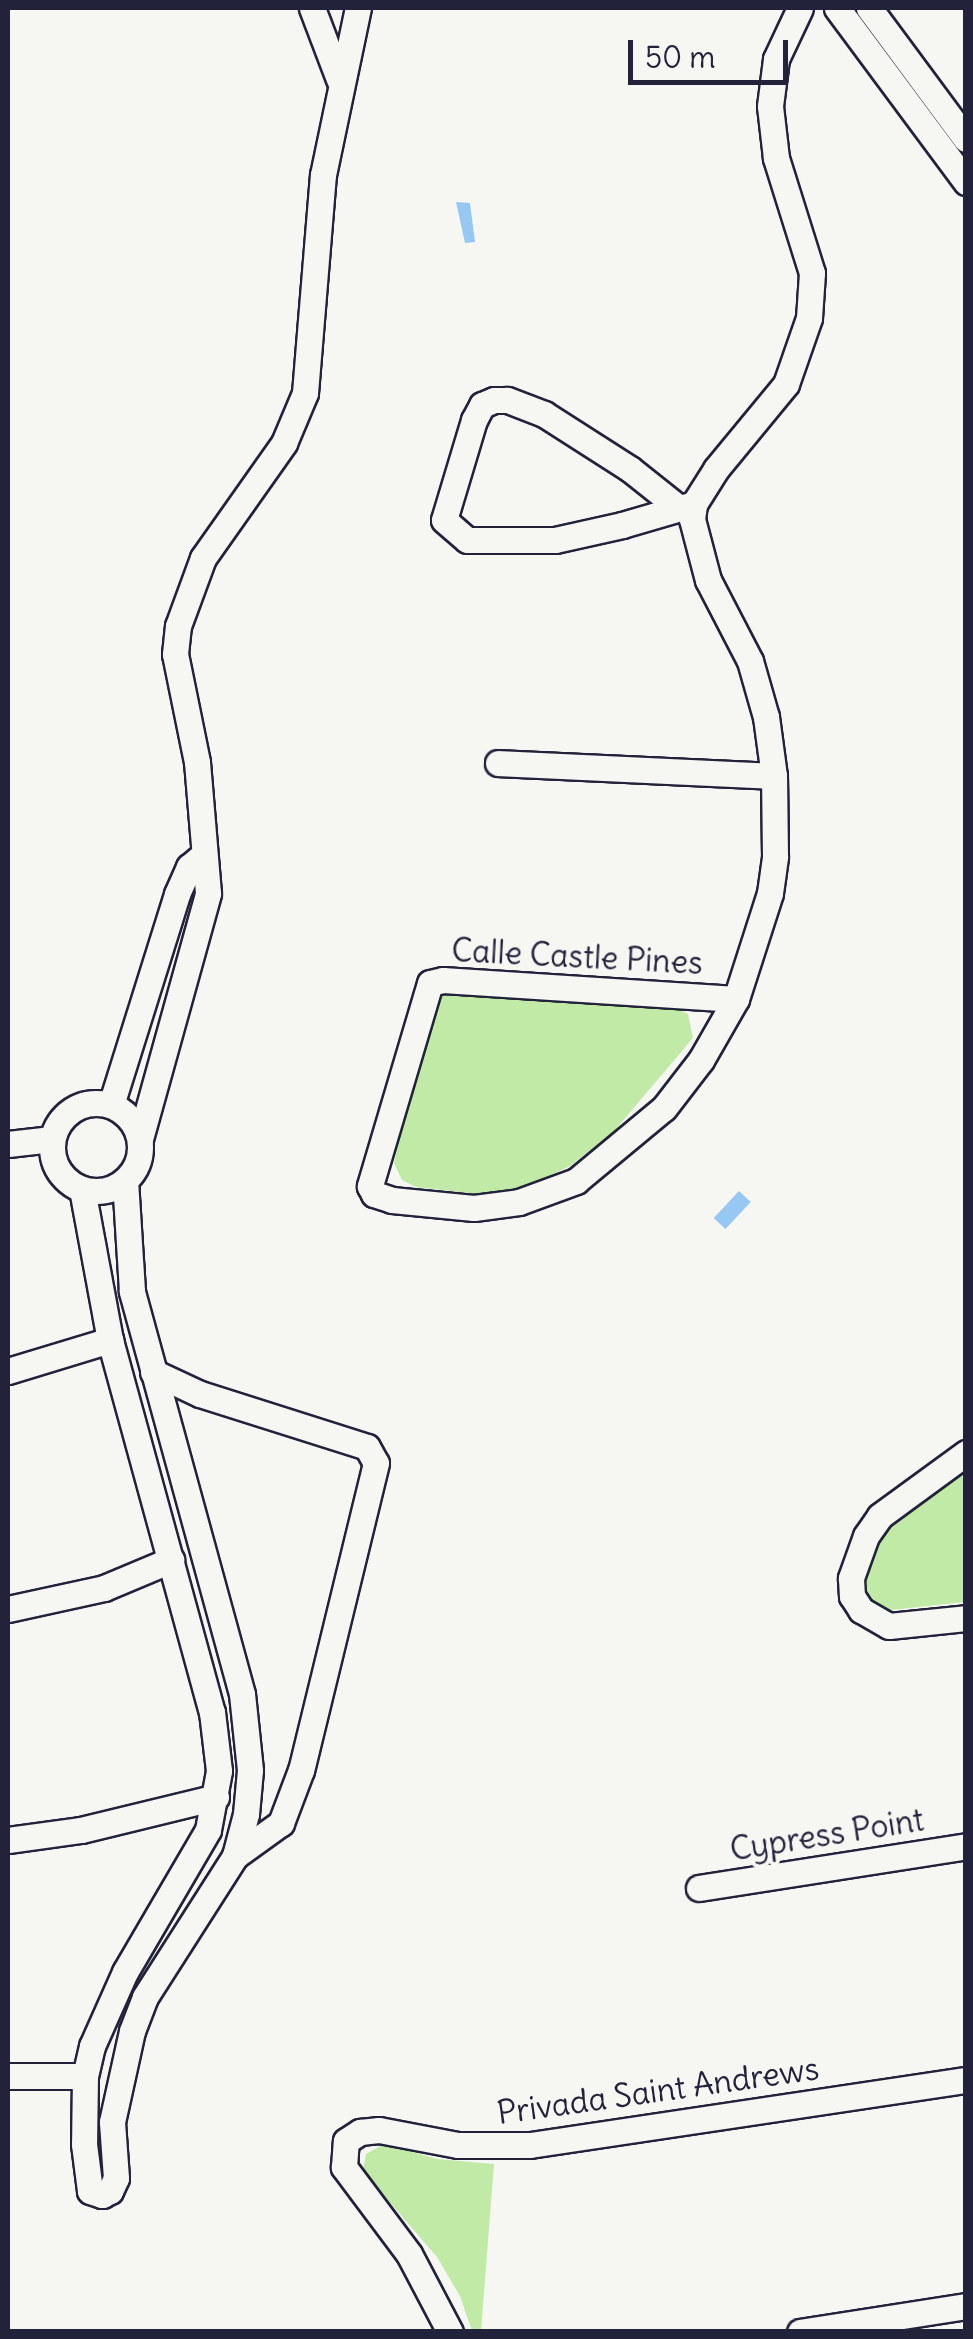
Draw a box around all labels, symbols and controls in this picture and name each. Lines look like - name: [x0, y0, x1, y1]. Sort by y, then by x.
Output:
- scale bar: [633, 20, 793, 82]
- text: 50 m: [645, 38, 715, 76]
- street label: Calle Castle Pines: [450, 931, 704, 983]
- street label: Cypress Point: [727, 1801, 927, 1869]
- street label: Privada Saint Andrews: [495, 2049, 821, 2133]

